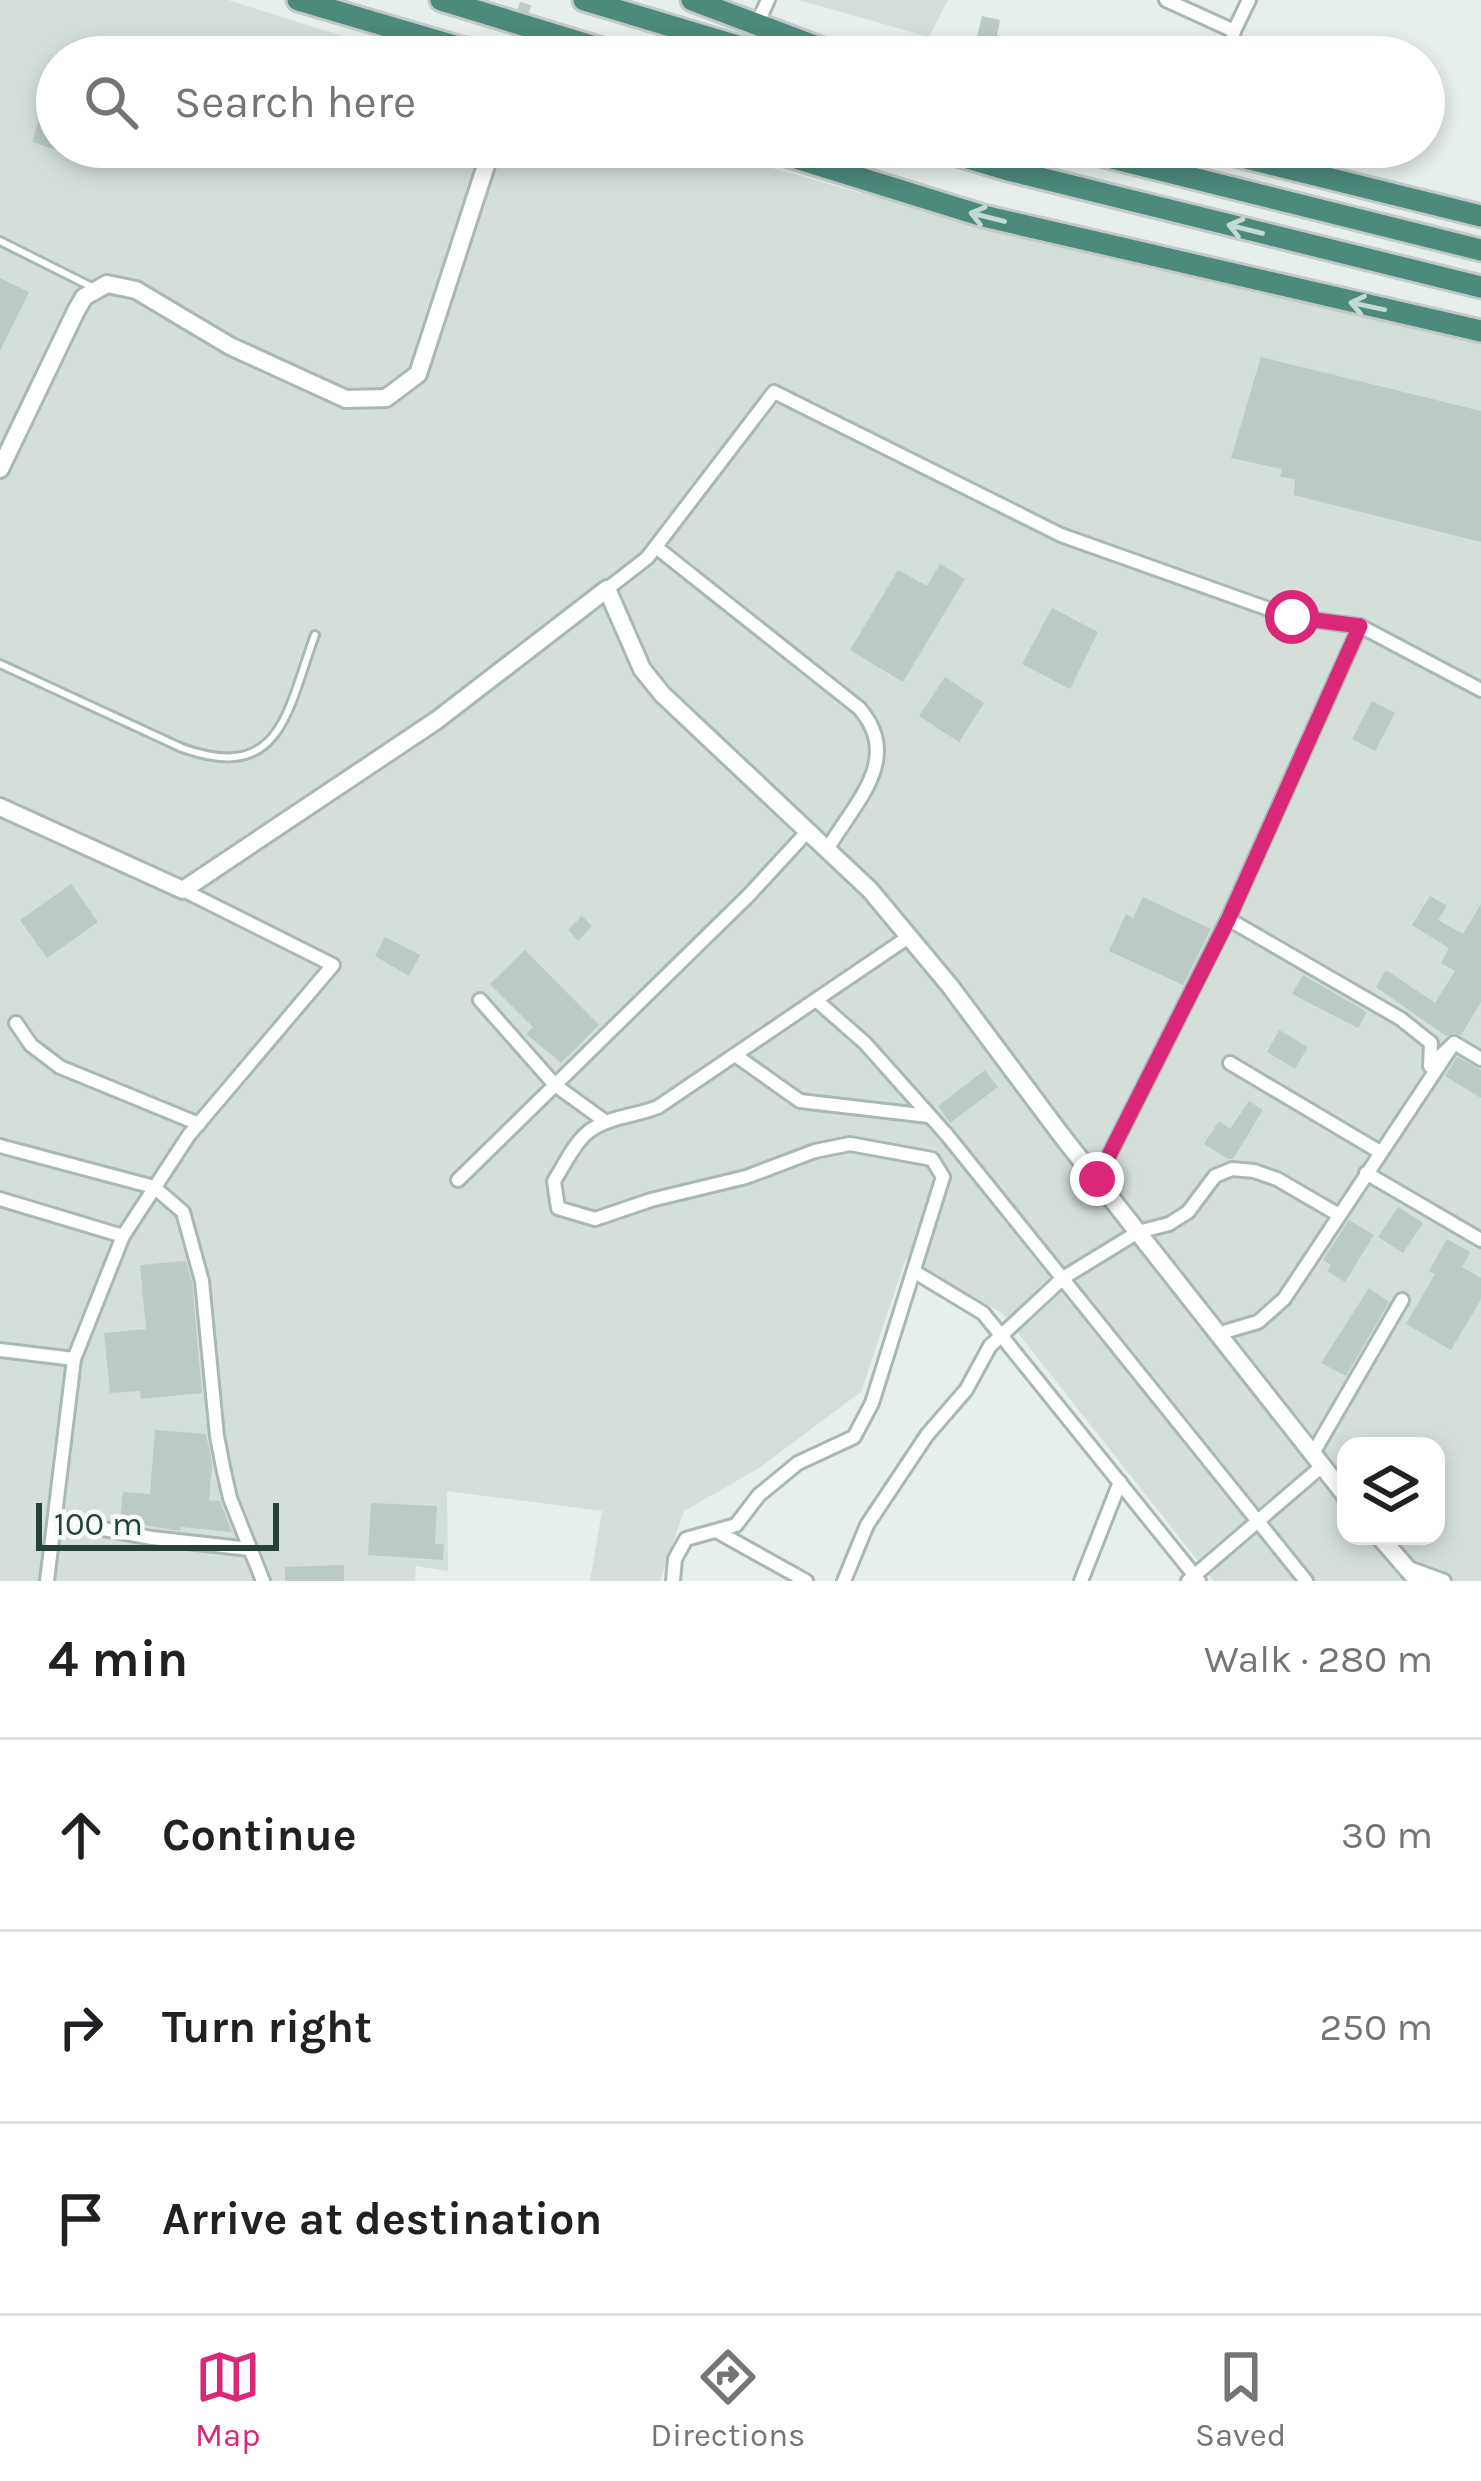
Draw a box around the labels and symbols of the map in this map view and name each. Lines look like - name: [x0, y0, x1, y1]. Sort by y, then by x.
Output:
- one-way arrow: [969, 204, 1007, 226]
- one-way arrow: [1227, 217, 1265, 239]
- one-way arrow: [1348, 294, 1386, 317]
- route start: [1265, 590, 1319, 644]
- route end: [1070, 1152, 1124, 1206]
- scale bar: [36, 1497, 279, 1550]

